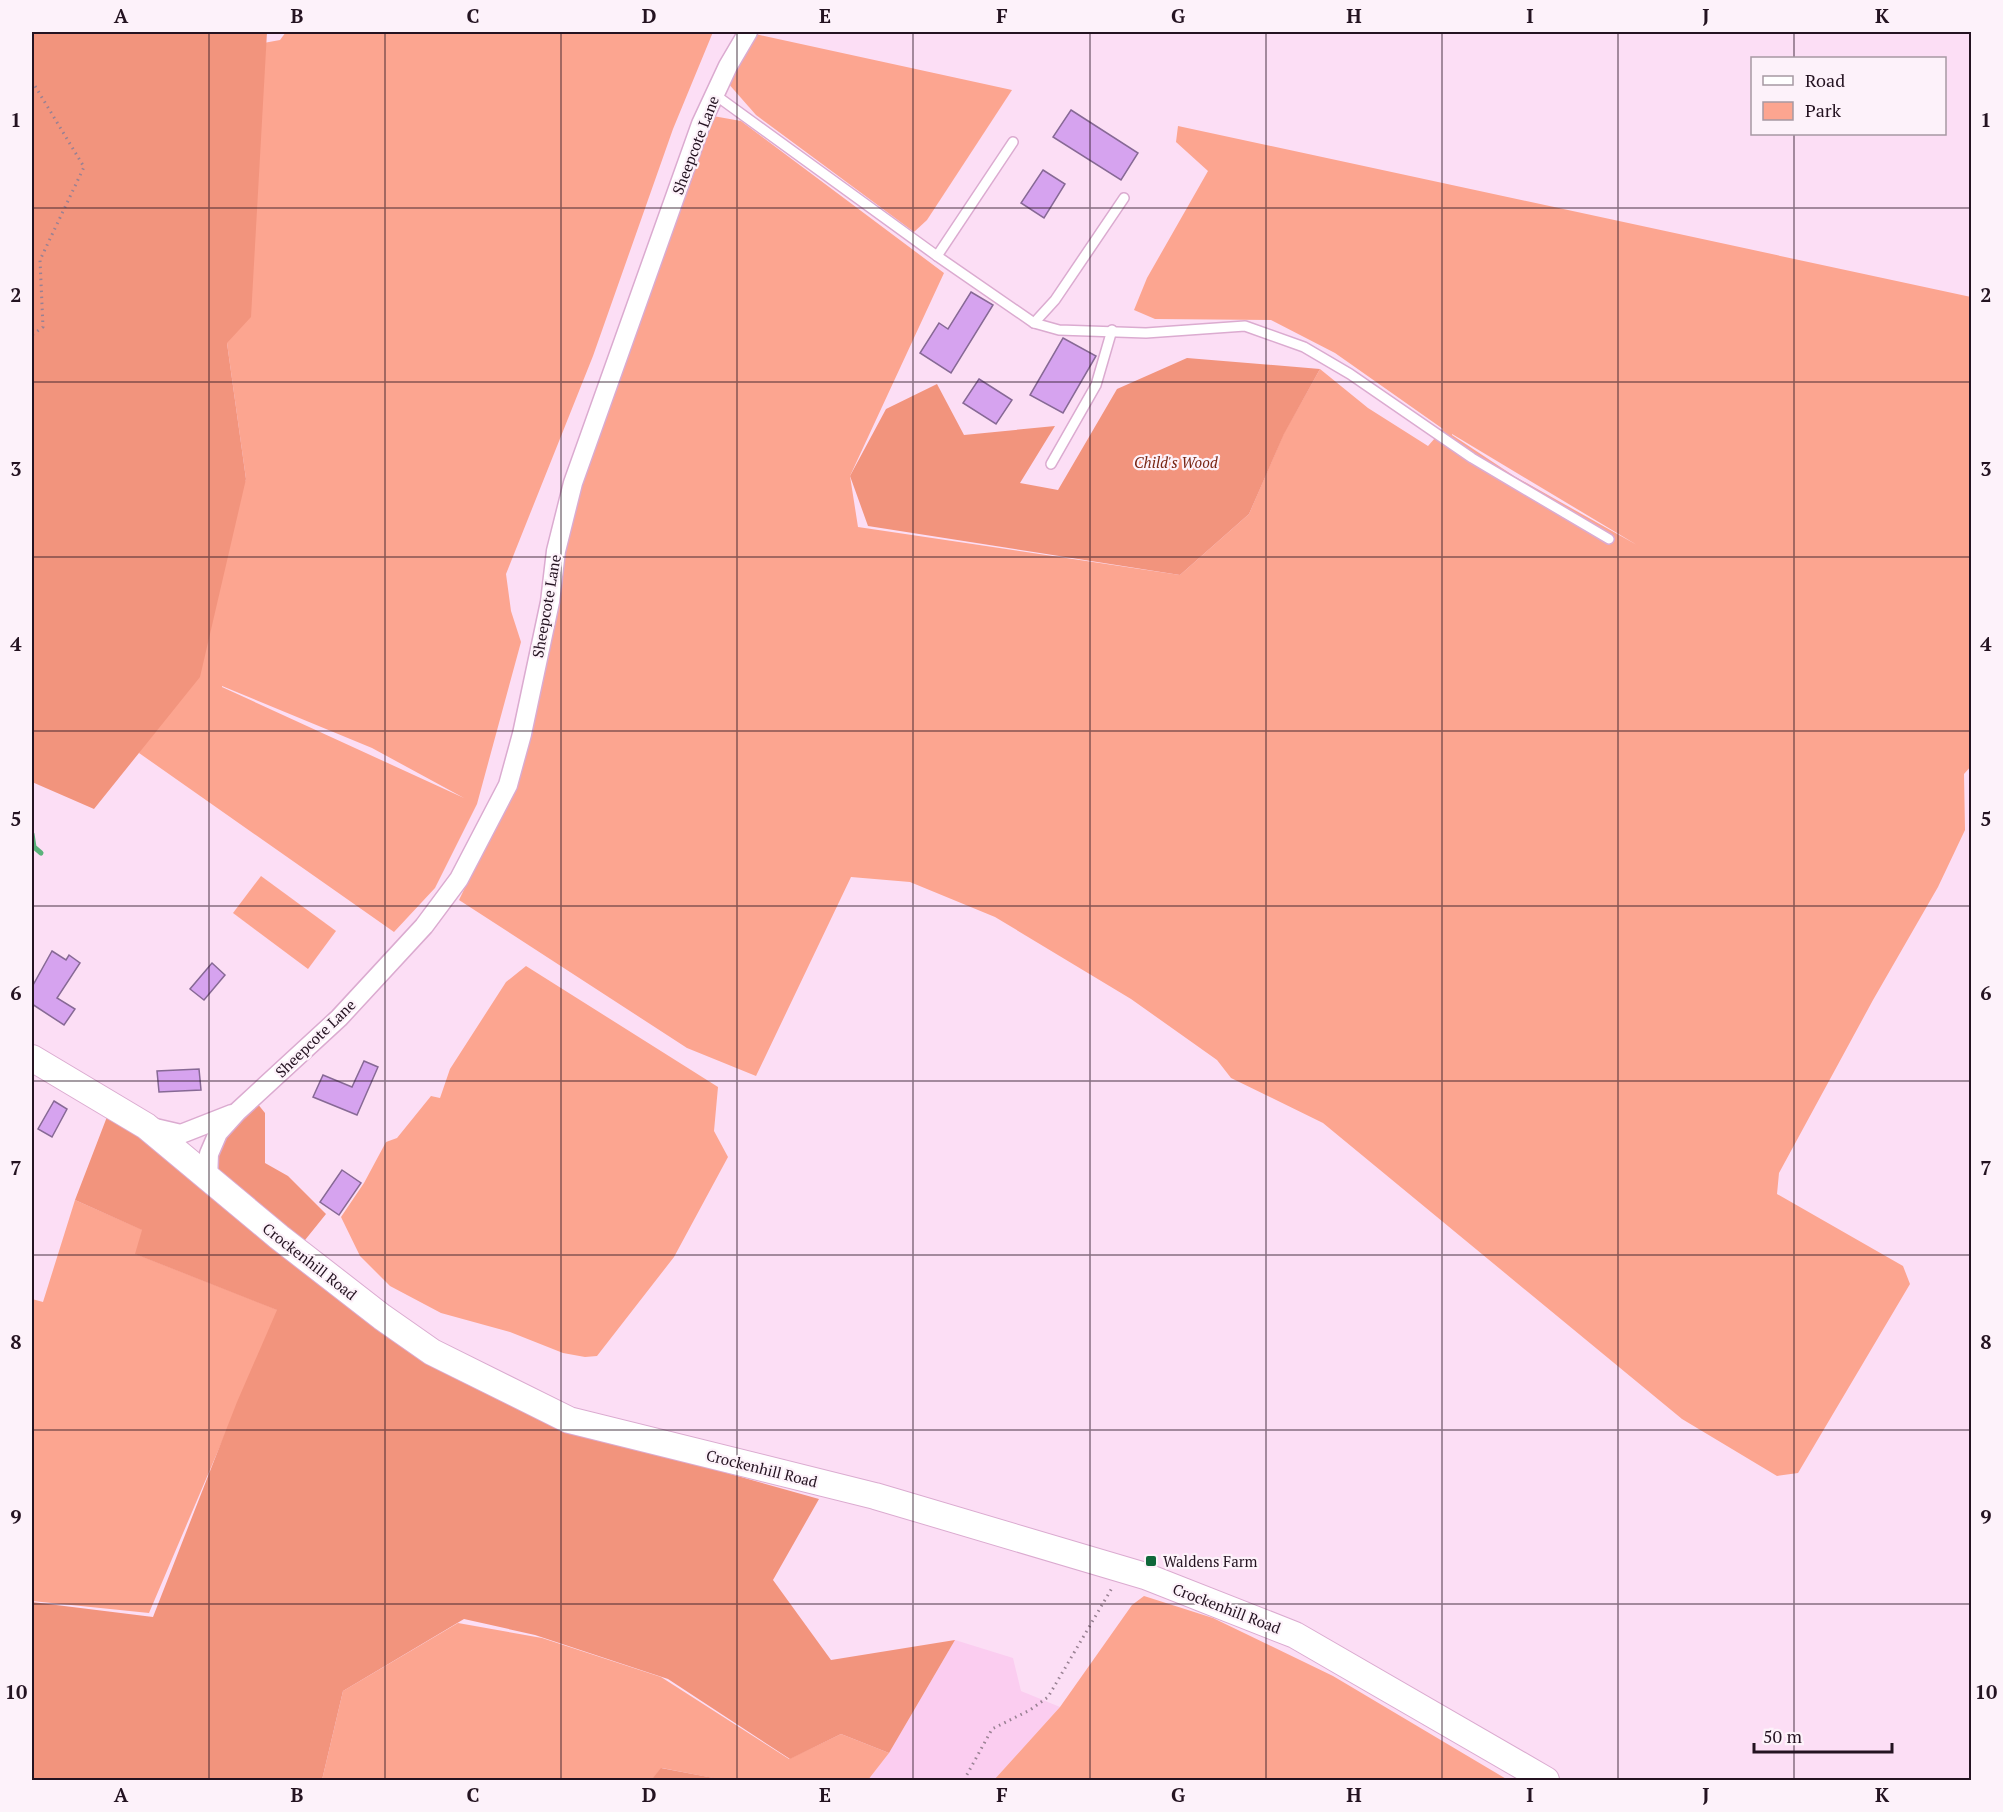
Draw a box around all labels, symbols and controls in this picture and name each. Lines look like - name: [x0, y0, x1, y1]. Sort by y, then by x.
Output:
- text: A: [114, 2, 129, 29]
- text: B: [291, 2, 304, 29]
- text: C: [466, 2, 480, 29]
- text: D: [642, 2, 656, 29]
- text: E: [819, 2, 831, 29]
- text: F: [996, 2, 1008, 29]
- text: G: [1171, 2, 1185, 29]
- text: H: [1346, 2, 1362, 29]
- text: I: [1526, 2, 1534, 29]
- text: J: [1702, 2, 1710, 29]
- text: K: [1875, 2, 1890, 29]
- legend: [1751, 57, 1946, 135]
- text: Road: [1805, 68, 1845, 92]
- street label: Sheepcote Lane: [667, 93, 723, 197]
- text: Park: [1805, 98, 1842, 122]
- text: 1: [10, 106, 22, 133]
- text: 1: [1980, 106, 1992, 133]
- text: 2: [10, 281, 22, 308]
- text: 2: [1980, 281, 1992, 308]
- park label: Child's Wood: [1134, 452, 1219, 472]
- text: 3: [10, 455, 22, 482]
- text: 3: [1980, 455, 1992, 482]
- street label: Sheepcote Lane: [527, 553, 565, 659]
- text: 4: [10, 630, 22, 657]
- text: 4: [1980, 630, 1992, 657]
- text: 5: [10, 805, 22, 832]
- text: 5: [1980, 805, 1992, 832]
- text: 6: [10, 979, 22, 1006]
- text: 6: [1980, 979, 1992, 1006]
- street label: Sheepcote Lane: [271, 995, 359, 1081]
- text: 7: [10, 1154, 22, 1181]
- text: 7: [1980, 1154, 1992, 1181]
- street label: Crockenhill Road: [259, 1218, 361, 1304]
- text: 8: [10, 1328, 22, 1355]
- text: 8: [1980, 1328, 1992, 1355]
- street label: Crockenhill Road: [704, 1444, 820, 1492]
- text: 9: [10, 1503, 22, 1530]
- text: 9: [1980, 1503, 1992, 1530]
- place label: Waldens Farm: [1163, 1551, 1258, 1571]
- marker: Waldens Farm: [1144, 1554, 1158, 1568]
- street label: Crockenhill Road: [1170, 1578, 1284, 1638]
- text: 10: [5, 1678, 27, 1705]
- text: 10: [1975, 1678, 1997, 1705]
- scale bar: [1754, 1716, 1892, 1754]
- text: 50 m: [1763, 1724, 1803, 1748]
- text: A: [114, 1781, 129, 1808]
- text: B: [291, 1781, 304, 1808]
- text: C: [466, 1781, 480, 1808]
- text: D: [642, 1781, 656, 1808]
- text: E: [819, 1781, 831, 1808]
- text: F: [996, 1781, 1008, 1808]
- text: G: [1171, 1781, 1185, 1808]
- text: H: [1346, 1781, 1362, 1808]
- text: I: [1526, 1781, 1534, 1808]
- text: J: [1702, 1781, 1710, 1808]
- text: K: [1875, 1781, 1890, 1808]

